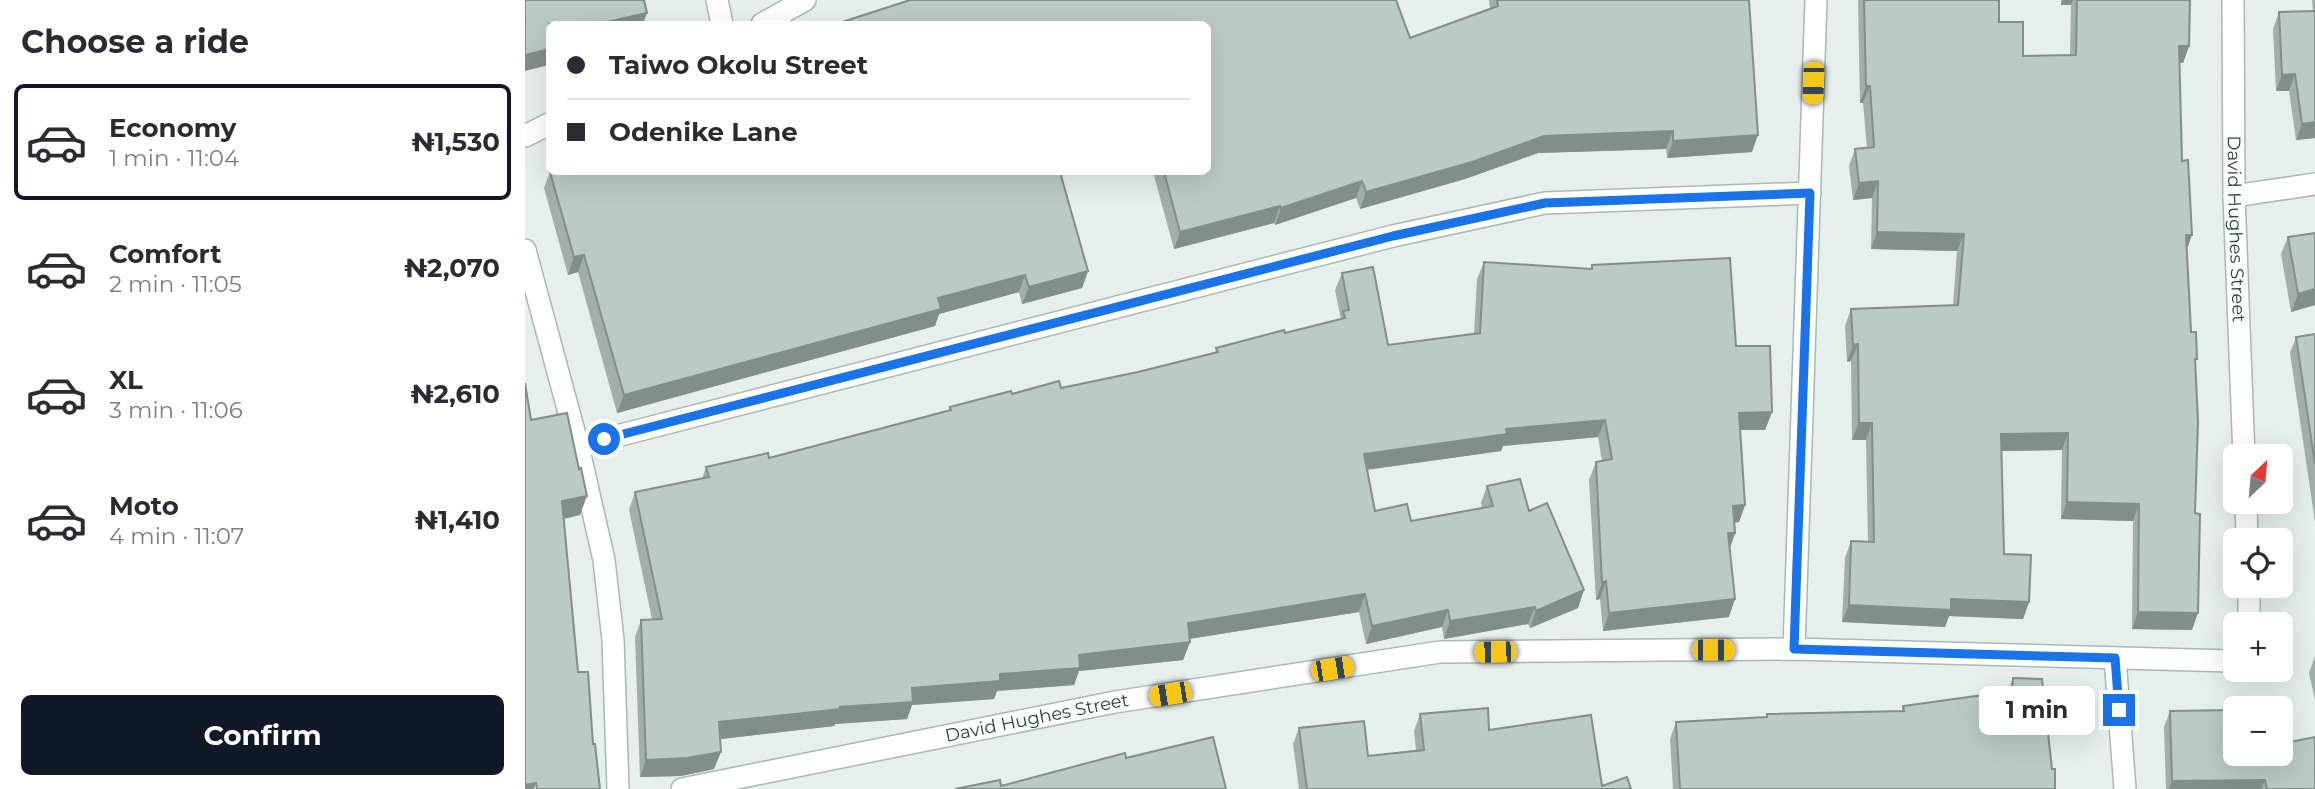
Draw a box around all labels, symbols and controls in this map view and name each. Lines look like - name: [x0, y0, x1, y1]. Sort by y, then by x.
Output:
- text: Choose a ride: [21, 22, 249, 61]
- text: Taiwo Okolu Street: [609, 49, 868, 81]
- car: [1802, 62, 1825, 104]
- icon: car: [25, 111, 88, 174]
- text: Economy: [109, 112, 236, 144]
- text: Odenike Lane: [609, 116, 798, 148]
- text: ₦1,530: [411, 126, 500, 158]
- street label: David Hughes Street: [2223, 135, 2250, 323]
- text: 1 min · 11:04: [109, 144, 239, 172]
- icon: car: [25, 237, 88, 300]
- text: Comfort: [109, 238, 221, 270]
- text: ₦2,070: [404, 252, 500, 284]
- text: 2 min · 11:05: [109, 270, 242, 298]
- icon: car: [25, 363, 88, 426]
- text: XL: [109, 364, 143, 396]
- text: ₦2,610: [410, 378, 500, 410]
- text: 3 min · 11:06: [109, 396, 243, 424]
- route start: [588, 423, 620, 455]
- north arrow: [2223, 444, 2293, 514]
- map controls: [2223, 444, 2293, 766]
- icon: car: [25, 489, 88, 552]
- text: Moto: [109, 490, 179, 522]
- text: ₦1,410: [414, 504, 500, 536]
- text: 4 min · 11:07: [109, 522, 244, 550]
- button: locate: [2223, 528, 2293, 598]
- button: +: [2223, 612, 2293, 682]
- car: [1693, 640, 1735, 661]
- car: [1474, 641, 1517, 663]
- car: [1310, 655, 1355, 683]
- car: [1148, 680, 1193, 708]
- callout: 1 min: [1979, 686, 2095, 734]
- street label: David Hughes Street: [943, 689, 1130, 747]
- route end: [2103, 694, 2135, 726]
- button: Confirm: [21, 695, 504, 775]
- text: 1 min: [2006, 696, 2068, 724]
- button: −: [2223, 696, 2293, 766]

